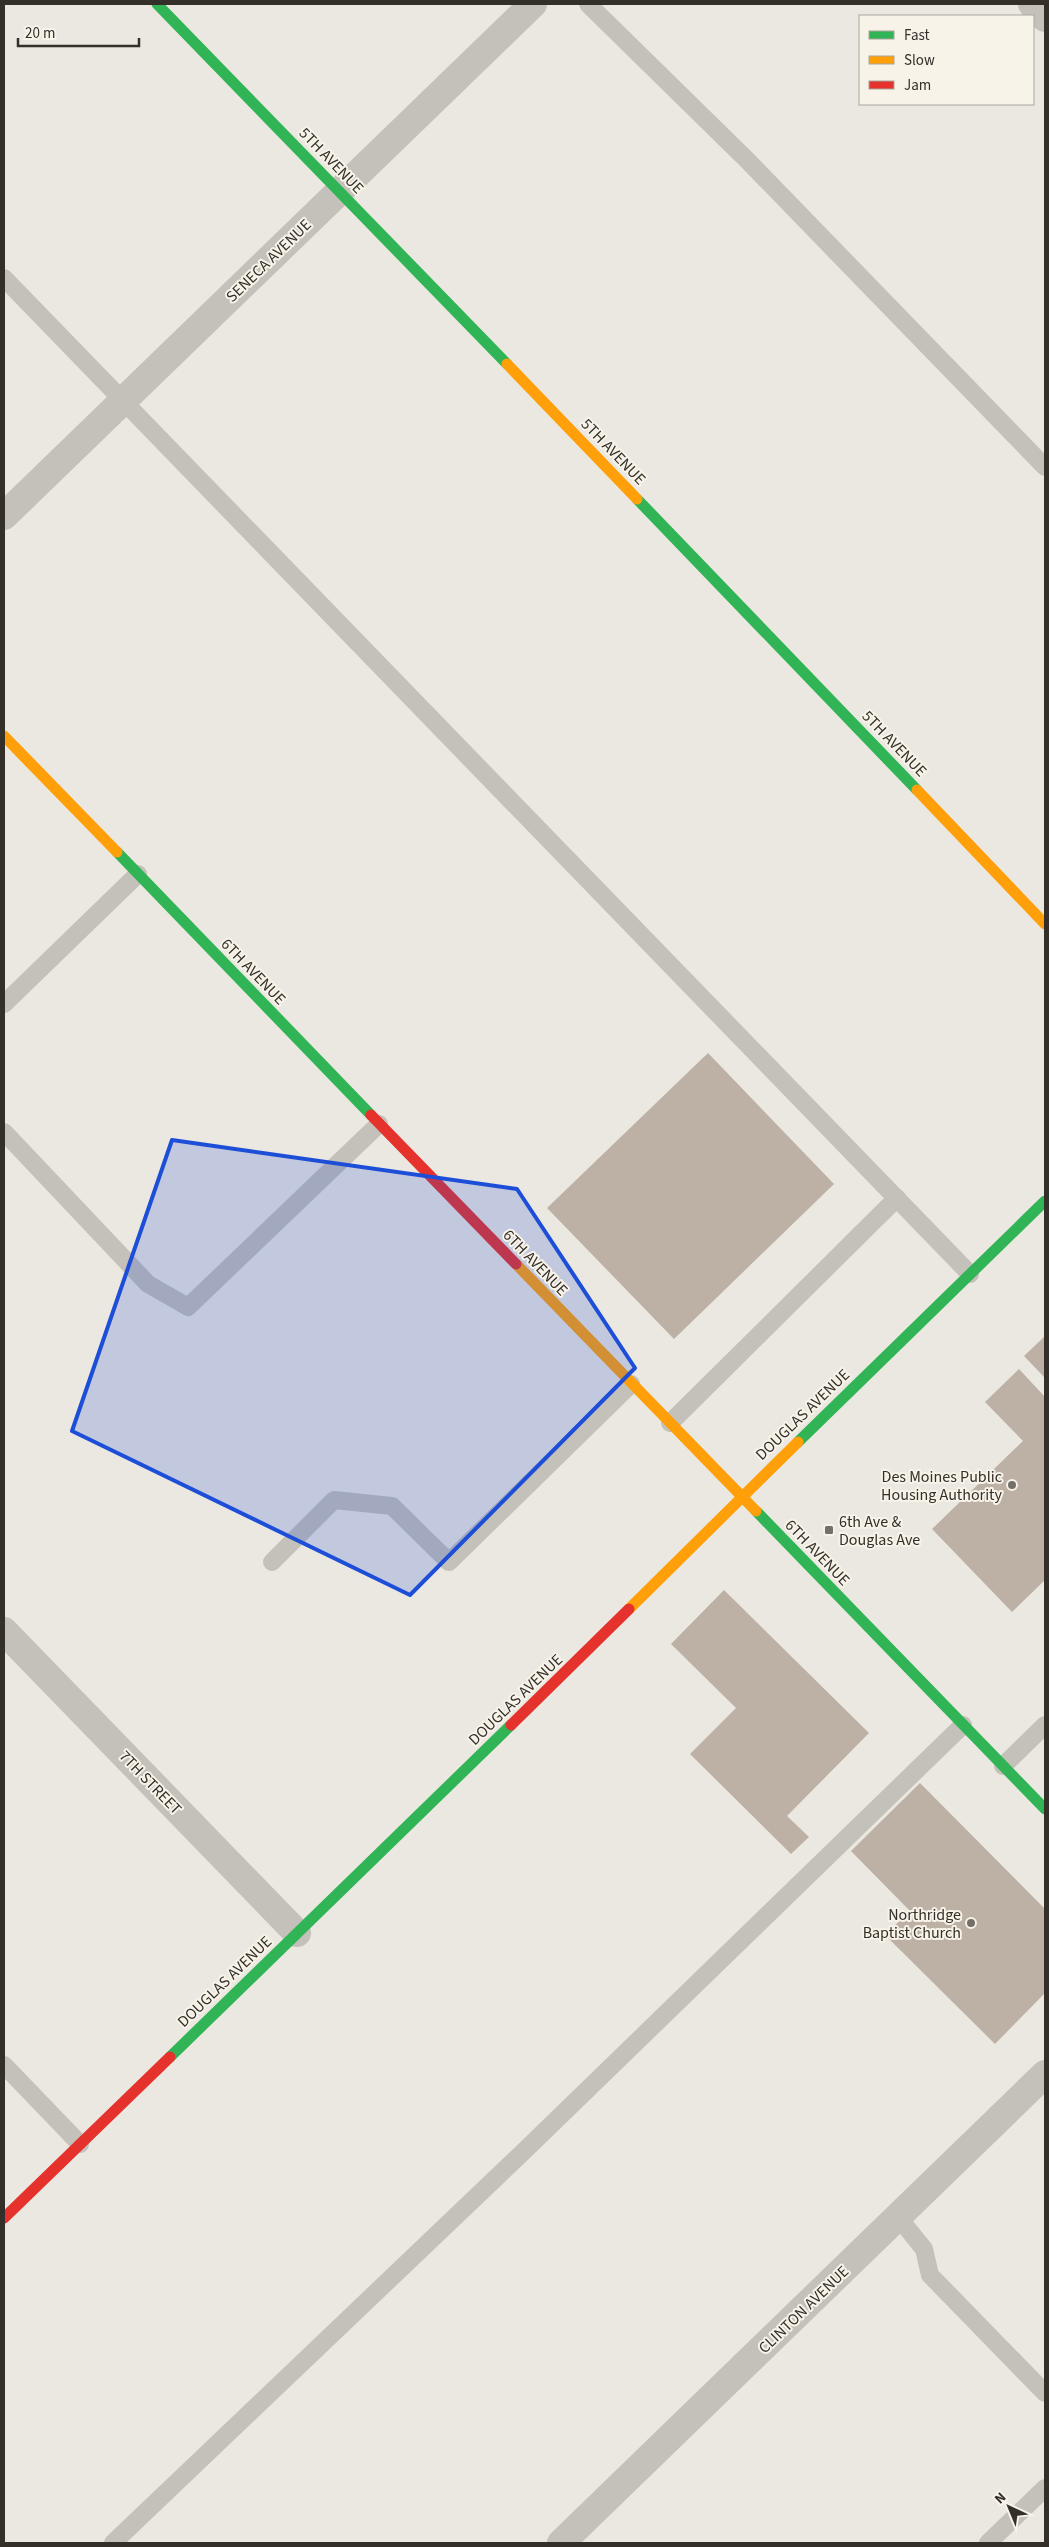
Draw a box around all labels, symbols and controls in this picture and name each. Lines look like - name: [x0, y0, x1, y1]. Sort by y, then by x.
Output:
- scale bar: [18, 15, 139, 47]
- legend: [859, 15, 1034, 105]
- text: 20 m: [25, 23, 55, 44]
- text: Fast: [904, 25, 930, 46]
- text: Slow: [904, 50, 935, 71]
- text: Jam: [904, 75, 931, 96]
- street label: 5TH AVENUE: [294, 123, 369, 199]
- street label: SENECA AVENUE: [221, 214, 316, 307]
- street label: 5TH AVENUE: [576, 414, 651, 490]
- street label: 5TH AVENUE: [857, 706, 932, 782]
- street label: 6TH AVENUE: [216, 934, 291, 1010]
- street label: 6TH AVENUE: [498, 1225, 573, 1301]
- street label: DOUGLAS AVENUE: [751, 1364, 855, 1465]
- place label: Des Moines Public Housing Authority: [881, 1466, 1003, 1506]
- marker: Des Moines Public Housing Authority: [1006, 1479, 1018, 1491]
- place label: 6th Ave & Douglas Ave: [839, 1511, 920, 1551]
- street label: 6TH AVENUE: [780, 1515, 855, 1591]
- marker: 6th Ave & Douglas Ave: [823, 1524, 835, 1536]
- street label: DOUGLAS AVENUE: [464, 1649, 568, 1750]
- street label: 7TH STREET: [114, 1746, 187, 1820]
- place label: Northridge Baptist Church: [863, 1904, 961, 1944]
- marker: Northridge Baptist Church: [965, 1917, 977, 1929]
- street label: DOUGLAS AVENUE: [173, 1931, 277, 2032]
- street label: CLINTON AVENUE: [754, 2261, 854, 2359]
- north arrow: [984, 2482, 1034, 2532]
- text: N: [990, 2488, 1011, 2509]

